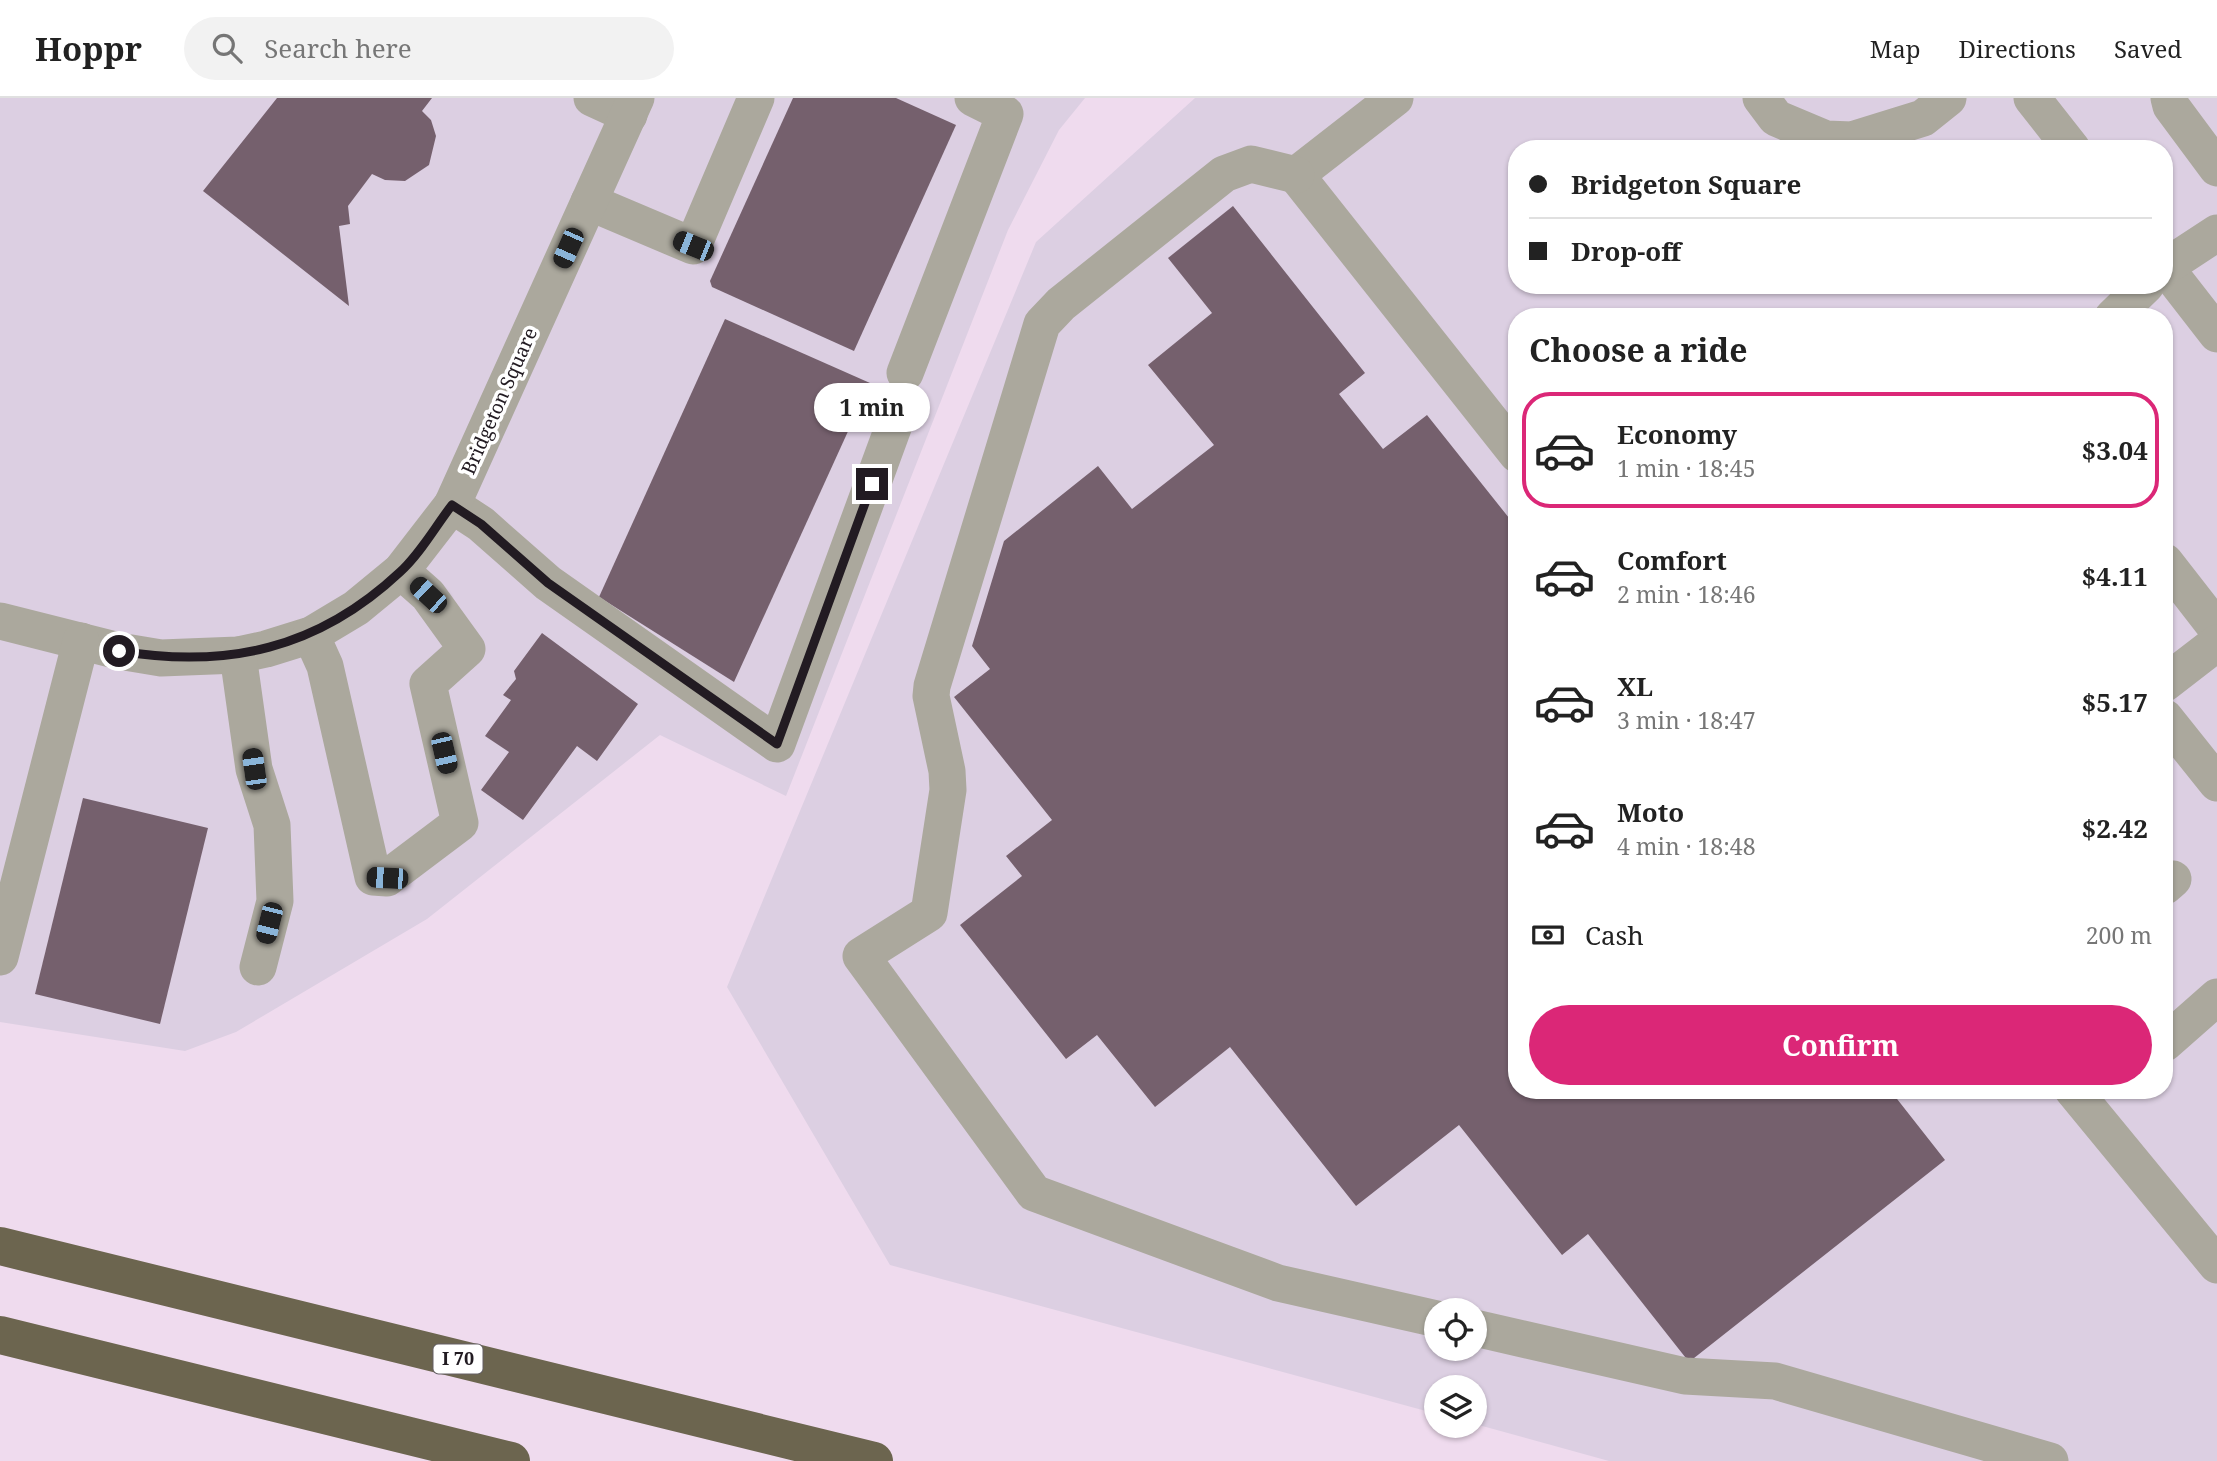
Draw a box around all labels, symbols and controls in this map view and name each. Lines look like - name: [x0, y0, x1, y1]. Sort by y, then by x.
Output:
- search box: [184, 17, 674, 80]
- text: Hoppr: [35, 26, 142, 71]
- icon: search: [208, 29, 246, 67]
- text: Search here: [264, 30, 412, 66]
- text: Map: [1870, 32, 1921, 65]
- text: Directions: [1959, 32, 2076, 65]
- text: Saved: [2114, 32, 2182, 65]
- text: Bridgeton Square: [1571, 166, 1801, 202]
- car: [550, 225, 587, 271]
- car: [670, 228, 717, 264]
- text: Drop-off: [1571, 233, 1681, 269]
- street label: Bridgeton Square: [455, 323, 543, 479]
- text: Choose a ride: [1529, 328, 1748, 371]
- callout: 1 min: [814, 382, 930, 432]
- text: 1 min: [839, 391, 905, 423]
- text: Economy: [1617, 416, 1737, 452]
- icon: car: [1533, 419, 1596, 482]
- text: $3.04: [2082, 432, 2148, 468]
- text: 1 min · 18:45: [1617, 452, 1755, 484]
- route end: [856, 468, 888, 500]
- text: Comfort: [1617, 542, 1727, 578]
- icon: car: [1533, 545, 1596, 608]
- text: $4.11: [2082, 558, 2148, 594]
- car: [406, 573, 451, 617]
- text: 2 min · 18:46: [1617, 578, 1755, 610]
- route start: [103, 635, 135, 667]
- text: XL: [1617, 668, 1653, 704]
- icon: car: [1533, 671, 1596, 734]
- text: $5.17: [2082, 684, 2148, 720]
- text: 3 min · 18:47: [1617, 704, 1755, 736]
- car: [430, 730, 459, 776]
- car: [241, 747, 268, 791]
- text: Moto: [1617, 794, 1684, 830]
- icon: car: [1533, 797, 1596, 860]
- text: $2.42: [2082, 810, 2148, 846]
- text: 4 min · 18:48: [1617, 830, 1755, 862]
- car: [366, 866, 409, 890]
- car: [254, 900, 285, 946]
- icon: cash: [1529, 916, 1567, 954]
- text: Cash: [1585, 917, 1644, 953]
- text: 200 m: [2086, 919, 2152, 951]
- button: Confirm: [1529, 1005, 2152, 1085]
- map controls: [1424, 1298, 1487, 1438]
- button: locate: [1424, 1298, 1487, 1361]
- road number: I 70: [434, 1344, 482, 1374]
- button: layers: [1424, 1375, 1487, 1438]

